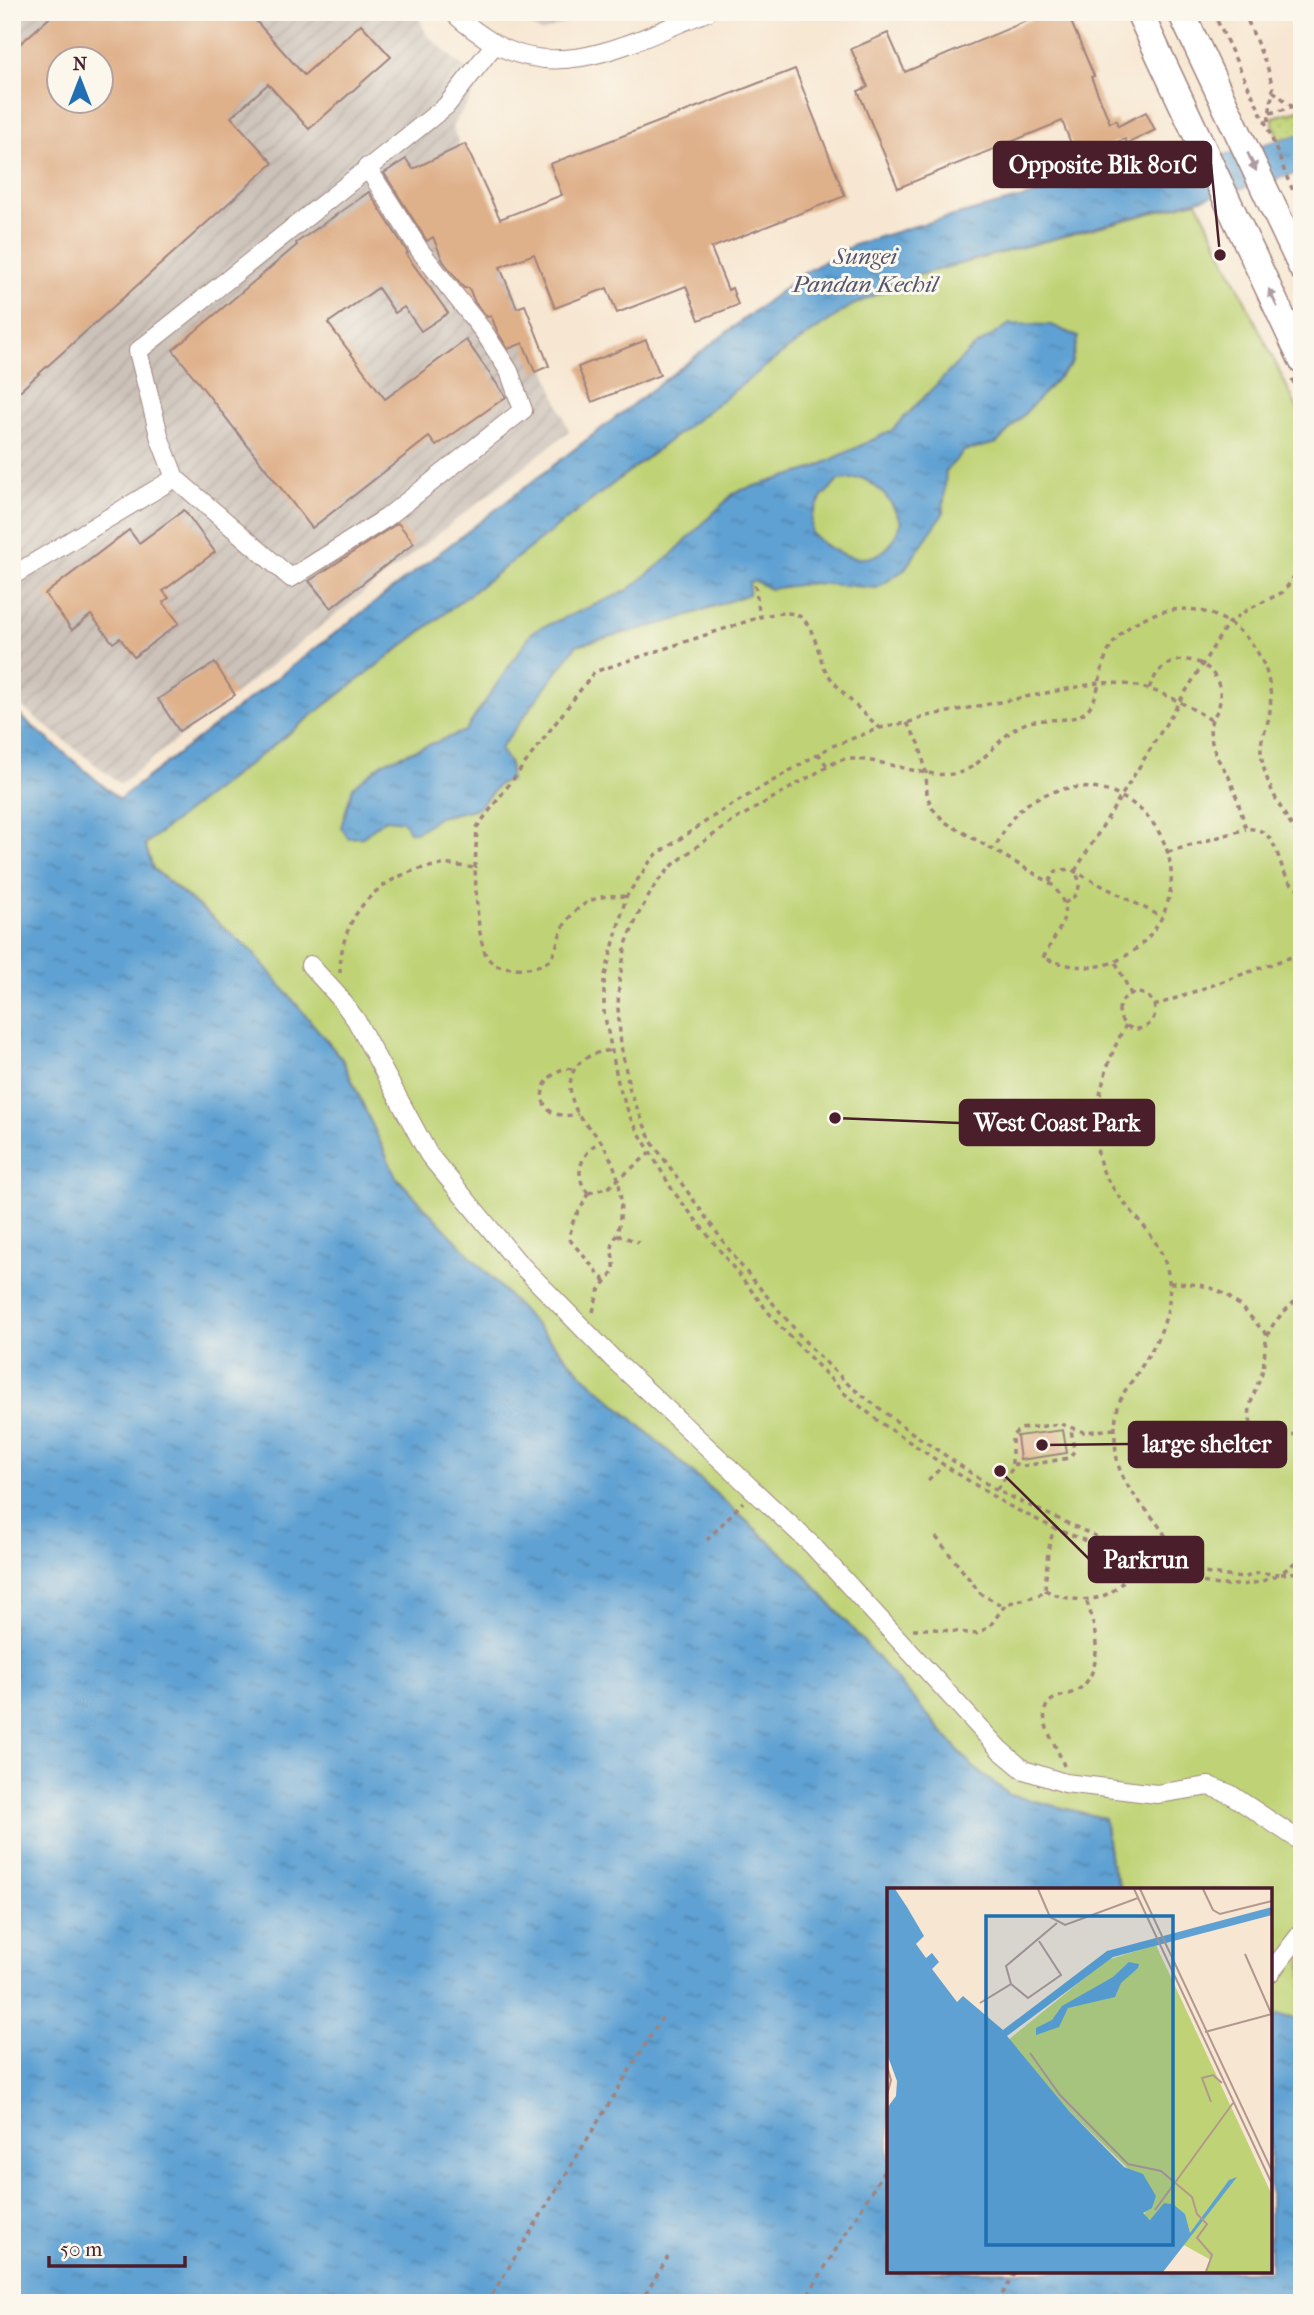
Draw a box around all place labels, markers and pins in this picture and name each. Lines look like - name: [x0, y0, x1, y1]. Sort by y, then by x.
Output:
- callout: Opposite Blk 801C: [994, 142, 1211, 187]
- callout: West Coast Park: [960, 1100, 1154, 1145]
- callout: large shelter: [1129, 1422, 1286, 1467]
- callout: Parkrun: [1089, 1537, 1203, 1582]

